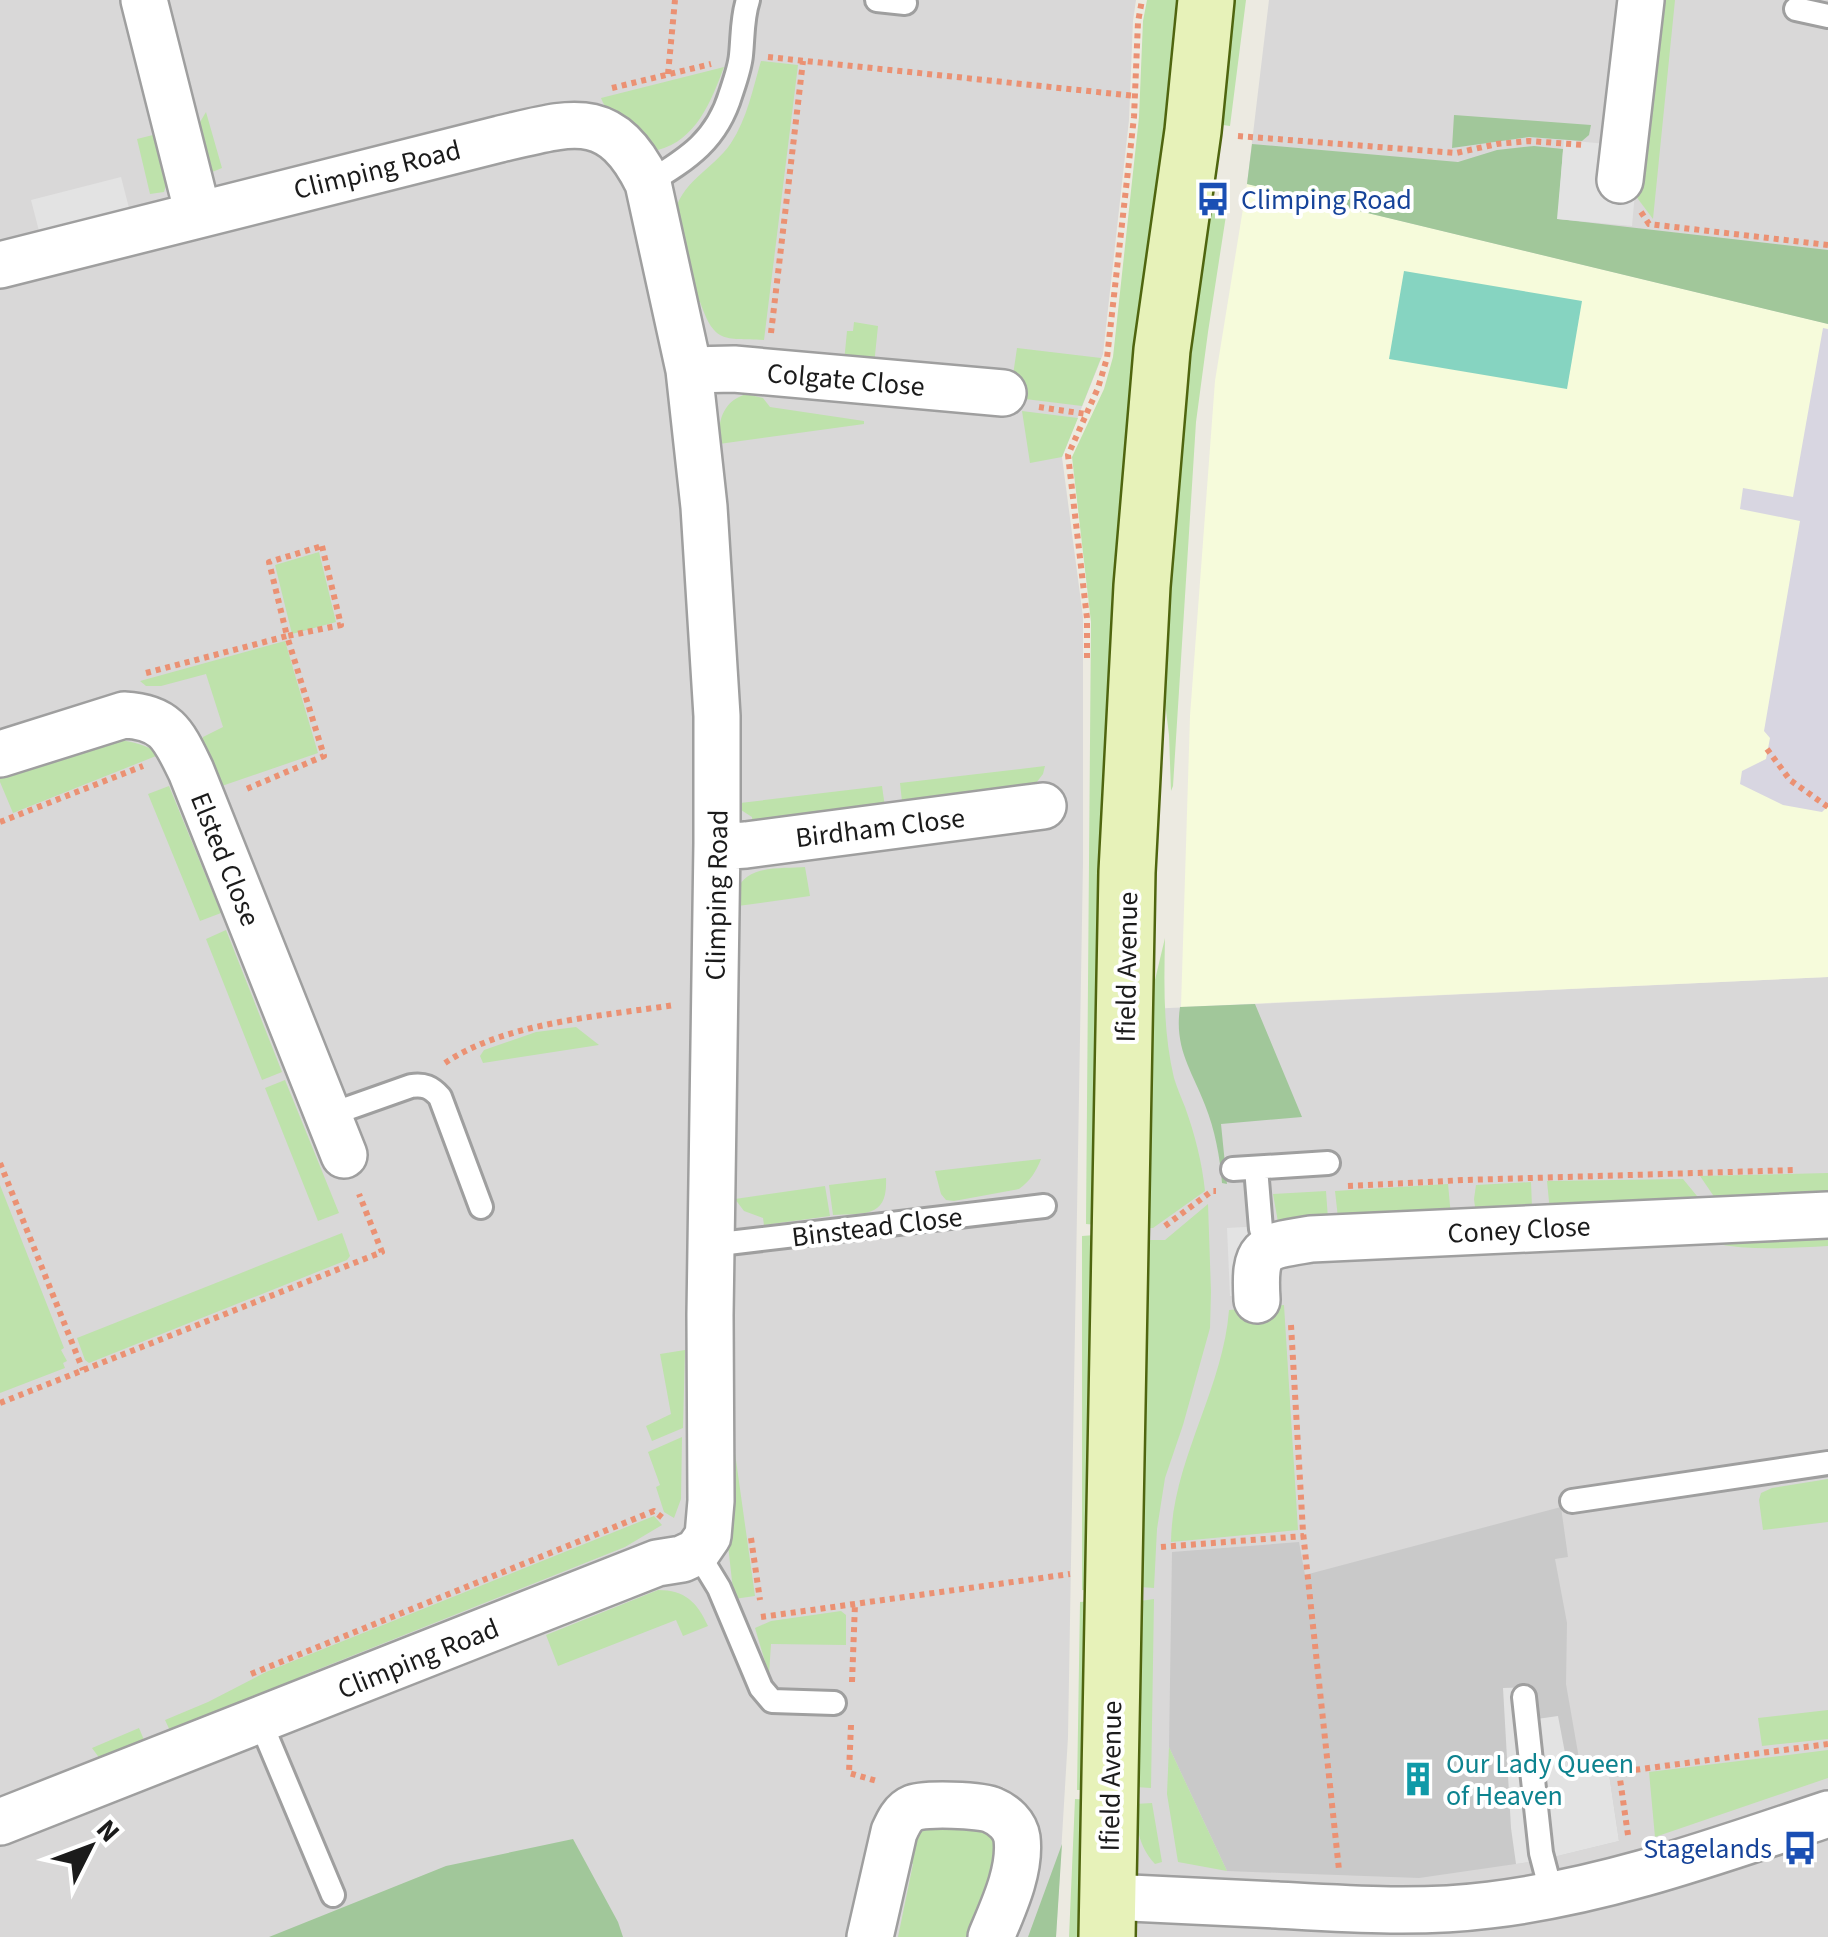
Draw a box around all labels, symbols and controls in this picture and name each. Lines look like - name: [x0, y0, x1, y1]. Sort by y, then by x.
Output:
- street label: Climping Road: [290, 130, 465, 210]
- bus stop icon: Climping Road: [1194, 180, 1232, 218]
- place label: Climping Road: [1241, 180, 1412, 220]
- street label: Colgate Close: [765, 353, 926, 407]
- street label: Elsted Close: [180, 786, 270, 932]
- street label: Birdham Close: [793, 798, 967, 858]
- street label: Climping Road: [696, 809, 738, 981]
- street label: Ifield Avenue: [1106, 891, 1148, 1043]
- street label: Binstead Close: [790, 1197, 965, 1257]
- street label: Coney Close: [1447, 1206, 1592, 1254]
- street label: Climping Road: [332, 1608, 505, 1709]
- street label: Ifield Avenue: [1090, 1700, 1132, 1852]
- place label: Our Lady Queen of Heaven: [1446, 1744, 1634, 1816]
- building icon: Our Lady Queen of Heaven: [1399, 1760, 1437, 1798]
- north arrow: [40, 1797, 140, 1897]
- text: N: [87, 1811, 129, 1851]
- place label: Stagelands: [1643, 1829, 1772, 1869]
- bus stop icon: Stagelands: [1781, 1829, 1819, 1867]

